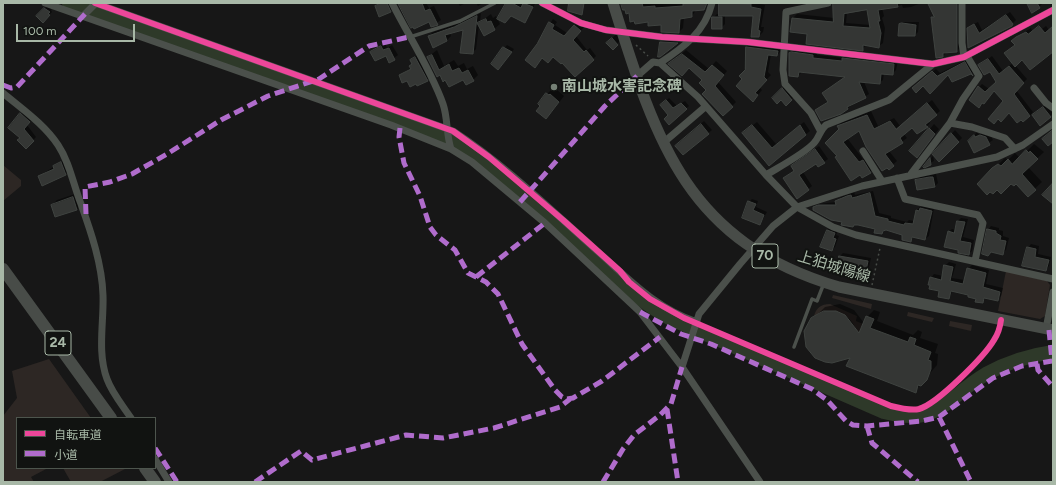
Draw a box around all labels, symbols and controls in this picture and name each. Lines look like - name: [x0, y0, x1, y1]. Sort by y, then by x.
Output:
- scale bar: [18, 16, 137, 42]
- text: 100 m: [23, 24, 57, 38]
- place label: 南山城水害記念碑: [562, 78, 682, 96]
- marker: 南山城水害記念碑: [549, 82, 559, 92]
- road number: 70: [752, 244, 778, 268]
- street label: 上狛城陽線: [796, 247, 872, 287]
- road number: 24: [45, 331, 71, 355]
- legend: [16, 417, 156, 469]
- text: 自転車道: [54, 428, 102, 442]
- text: 小道: [54, 448, 78, 462]

